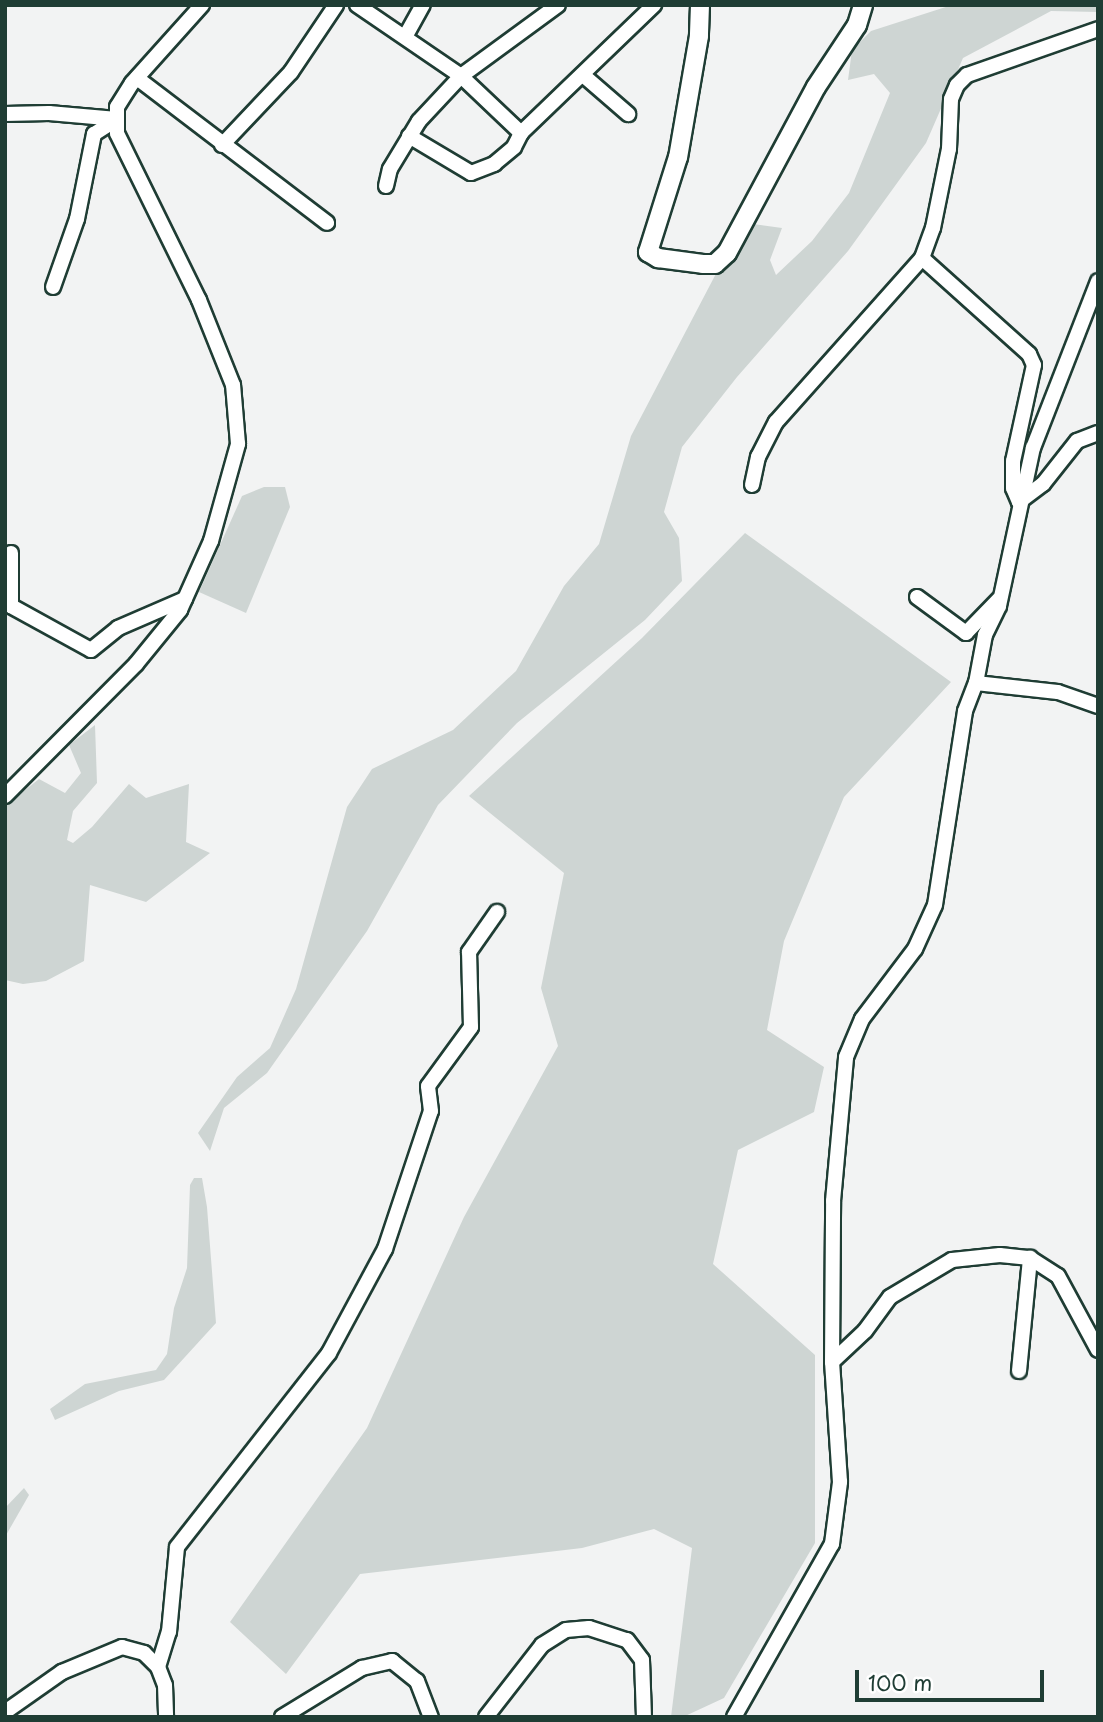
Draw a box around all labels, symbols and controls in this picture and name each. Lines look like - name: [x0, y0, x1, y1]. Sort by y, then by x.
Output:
- scale bar: [858, 1656, 1047, 1700]
- text: 100 m: [868, 1666, 932, 1698]

